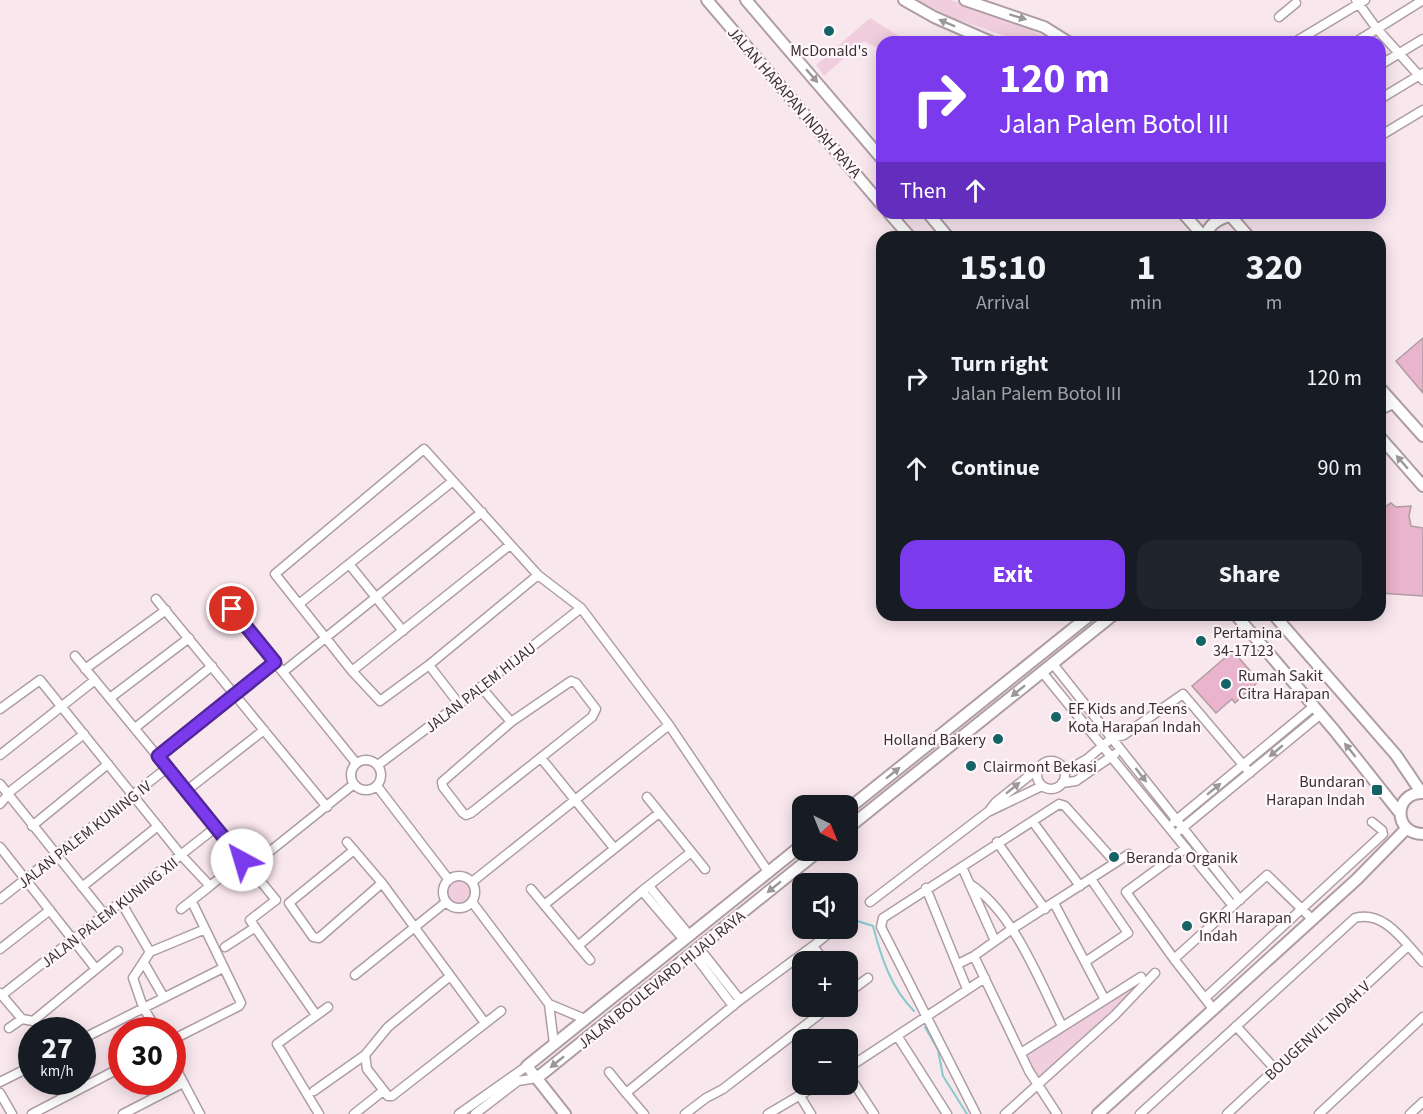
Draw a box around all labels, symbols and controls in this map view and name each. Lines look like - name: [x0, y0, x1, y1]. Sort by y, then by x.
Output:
- one-way arrow: [1009, 13, 1027, 22]
- one-way arrow: [937, 18, 955, 28]
- street label: JALAN HARAPAN INDAH RAYA: [722, 22, 866, 183]
- marker: McDonald's: [822, 24, 836, 38]
- place label: McDonald's: [790, 40, 868, 62]
- text: 120 m: [999, 49, 1110, 109]
- icon: right: [900, 60, 978, 138]
- one-way arrow: [805, 68, 818, 83]
- text: Jalan Palem Botol III: [999, 105, 1229, 144]
- icon: ahead: [959, 174, 992, 207]
- text: Then: [900, 175, 947, 207]
- text: 15:10: [959, 242, 1046, 293]
- text: 1: [1136, 242, 1155, 293]
- text: 320: [1246, 242, 1303, 293]
- text: Arrival: [976, 289, 1030, 317]
- text: min: [1130, 289, 1162, 317]
- text: m: [1266, 289, 1282, 317]
- text: Turn right: [951, 348, 1048, 380]
- icon: right: [900, 362, 933, 395]
- text: 120 m: [1307, 362, 1362, 394]
- text: Jalan Palem Botol III: [951, 380, 1121, 408]
- icon: ahead: [900, 452, 933, 485]
- text: Continue: [951, 452, 1040, 484]
- text: 90 m: [1317, 452, 1362, 484]
- one-way arrow: [1395, 454, 1408, 469]
- button: Exit: [900, 540, 1125, 609]
- button: Share: [1137, 540, 1362, 609]
- pin: [206, 583, 257, 634]
- icon: arrive: [215, 592, 248, 625]
- place label: Pertamina 34-17123: [1213, 622, 1282, 662]
- marker: Pertamina 34-17123: [1194, 634, 1208, 648]
- street label: JALAN PALEM HIJAU: [420, 637, 541, 738]
- place label: Rumah Sakit Citra Harapan: [1238, 665, 1330, 705]
- marker: Rumah Sakit Citra Harapan: [1219, 677, 1233, 691]
- one-way arrow: [1011, 685, 1026, 697]
- place label: EF Kids and Teens Kota Harapan Indah: [1068, 698, 1201, 738]
- marker: EF Kids and Teens Kota Harapan Indah: [1049, 710, 1063, 724]
- place label: Holland Bakery: [883, 729, 987, 751]
- marker: Holland Bakery: [991, 732, 1005, 746]
- one-way arrow: [1345, 742, 1357, 757]
- one-way arrow: [1268, 745, 1284, 758]
- place label: Clairmont Bekasi: [983, 756, 1097, 778]
- marker: Clairmont Bekasi: [964, 759, 978, 773]
- one-way arrow: [885, 766, 901, 779]
- one-way arrow: [1135, 768, 1147, 783]
- place label: Bundaran Harapan Indah: [1266, 771, 1365, 811]
- street label: JALAN PALEM KUNING IV: [13, 775, 157, 894]
- one-way arrow: [1005, 782, 1021, 795]
- marker: Bundaran Harapan Indah: [1370, 783, 1384, 797]
- one-way arrow: [1207, 784, 1222, 796]
- north arrow: [792, 795, 858, 861]
- map controls: [792, 795, 858, 1095]
- position arrow: [210, 828, 274, 892]
- place label: Beranda Organik: [1126, 847, 1238, 869]
- marker: Beranda Organik: [1107, 850, 1121, 864]
- street label: JALAN PALEM KUNING XII: [36, 852, 183, 973]
- button: sound: [792, 873, 858, 939]
- one-way arrow: [767, 881, 782, 893]
- street label: JALAN BOULEVARD HIJAU RAYA: [573, 905, 750, 1054]
- place label: GKRI Harapan Indah: [1199, 907, 1292, 947]
- marker: GKRI Harapan Indah: [1180, 919, 1194, 933]
- button: +: [792, 951, 858, 1017]
- street label: BOUGENVIL INDAH V: [1260, 975, 1376, 1086]
- speed limit sign: 30: [108, 1017, 186, 1095]
- text: 27: [41, 1027, 73, 1070]
- button: −: [792, 1029, 858, 1095]
- one-way arrow: [549, 1055, 565, 1068]
- text: km/h: [40, 1061, 74, 1082]

